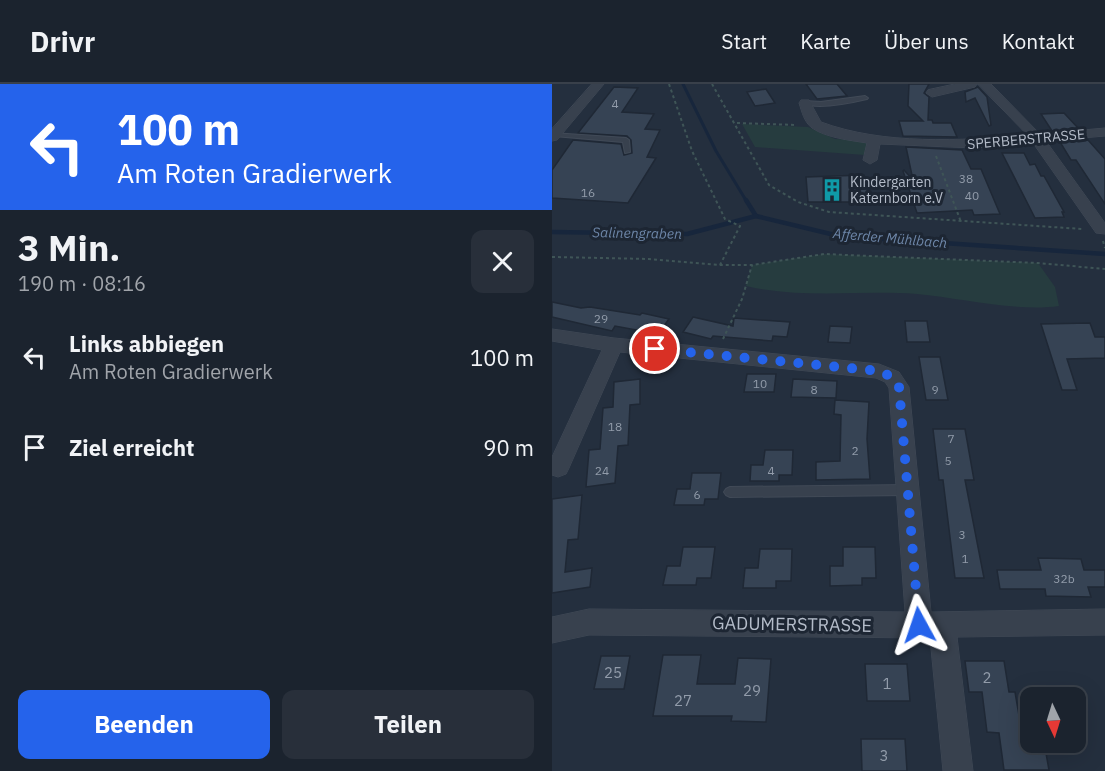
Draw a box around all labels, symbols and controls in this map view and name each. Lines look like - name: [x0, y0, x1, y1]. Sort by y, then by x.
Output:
- text: Drivr: [30, 23, 95, 60]
- text: Start: [721, 27, 767, 55]
- text: Karte: [800, 27, 851, 55]
- text: Über uns: [884, 27, 969, 55]
- text: Kontakt: [1002, 27, 1075, 55]
- house number: 4: [611, 96, 619, 111]
- text: 100 m: [117, 102, 240, 157]
- icon: left: [18, 108, 96, 186]
- street label: SPERBERSTRASSE: [966, 125, 1086, 153]
- text: Am Roten Gradierwerk: [117, 155, 392, 190]
- house number: 38: [959, 171, 973, 186]
- place label: Kindergarten Katernborn e.V: [850, 173, 944, 207]
- building icon: Kindergarten Katernborn e.V: [819, 177, 845, 203]
- house number: 16: [581, 185, 595, 200]
- house number: 40: [965, 188, 979, 203]
- water label: Salinengraben: [592, 223, 682, 243]
- text: 3 Min.: [18, 224, 121, 271]
- water label: Afferder Mühlbach: [831, 224, 948, 252]
- button: close: [471, 230, 534, 293]
- text: 190 m · 08:16: [18, 270, 146, 297]
- house number: 29: [594, 311, 608, 326]
- pin: [629, 323, 680, 374]
- text: Links abbiegen: [69, 329, 224, 358]
- icon: arrive: [638, 332, 671, 365]
- icon: left: [18, 341, 51, 374]
- text: 100 m: [470, 343, 534, 372]
- text: Am Roten Gradierwerk: [69, 358, 273, 385]
- house number: 10: [753, 376, 767, 391]
- house number: 8: [810, 382, 818, 397]
- house number: 9: [931, 382, 939, 397]
- house number: 18: [608, 419, 622, 434]
- icon: arrive: [18, 431, 51, 464]
- house number: 7: [947, 431, 955, 446]
- text: Ziel erreicht: [69, 433, 194, 462]
- text: 90 m: [483, 433, 534, 462]
- house number: 2: [851, 443, 859, 458]
- house number: 5: [944, 453, 952, 468]
- house number: 24: [595, 463, 609, 478]
- house number: 4: [767, 463, 775, 478]
- house number: 6: [693, 487, 701, 502]
- house number: 3: [958, 527, 966, 542]
- house number: 1: [961, 551, 969, 566]
- house number: 32b: [1053, 571, 1075, 586]
- position arrow: [887, 593, 951, 657]
- street label: GADUMERSTRASSE: [712, 611, 872, 637]
- house number: 25: [604, 663, 622, 682]
- house number: 2: [982, 668, 992, 687]
- house number: 1: [882, 674, 892, 693]
- house number: 29: [743, 681, 761, 700]
- north arrow: [1020, 687, 1086, 753]
- map controls: [1020, 687, 1086, 753]
- button: Beenden: [18, 690, 270, 759]
- button: Teilen: [282, 690, 534, 759]
- house number: 27: [674, 691, 692, 710]
- house number: 3: [879, 746, 889, 765]

